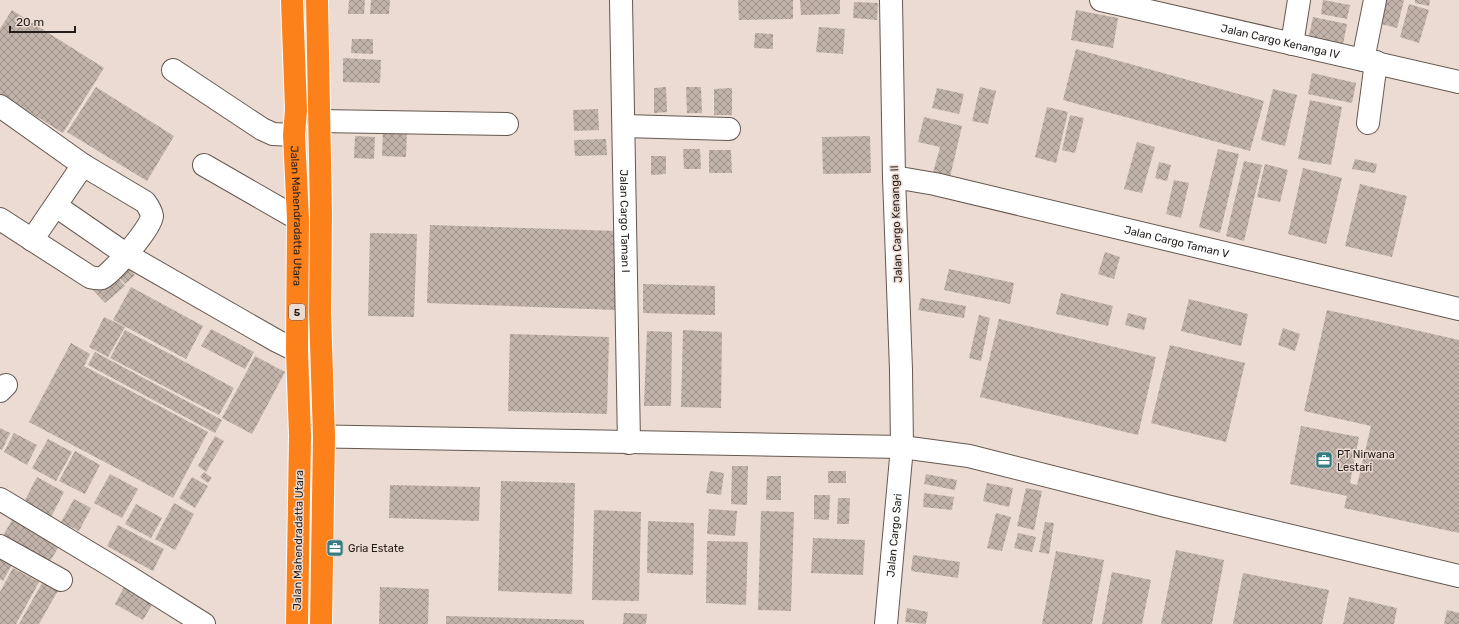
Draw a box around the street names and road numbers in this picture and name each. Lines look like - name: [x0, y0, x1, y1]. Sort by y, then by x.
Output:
- street label: Jalan Cargo Kenanga IV: [1219, 22, 1341, 61]
- street label: Jalan Mahendradatta Utara: [288, 145, 304, 286]
- street label: Jalan Cargo Kenanga II: [888, 165, 905, 283]
- street label: Jalan Cargo Taman I: [617, 169, 632, 273]
- street label: Jalan Cargo Taman V: [1123, 223, 1230, 261]
- road number: 5: [289, 304, 305, 320]
- street label: Jalan Mahendradatta Utara: [291, 470, 306, 610]
- street label: Jalan Cargo Sari: [884, 493, 905, 578]

